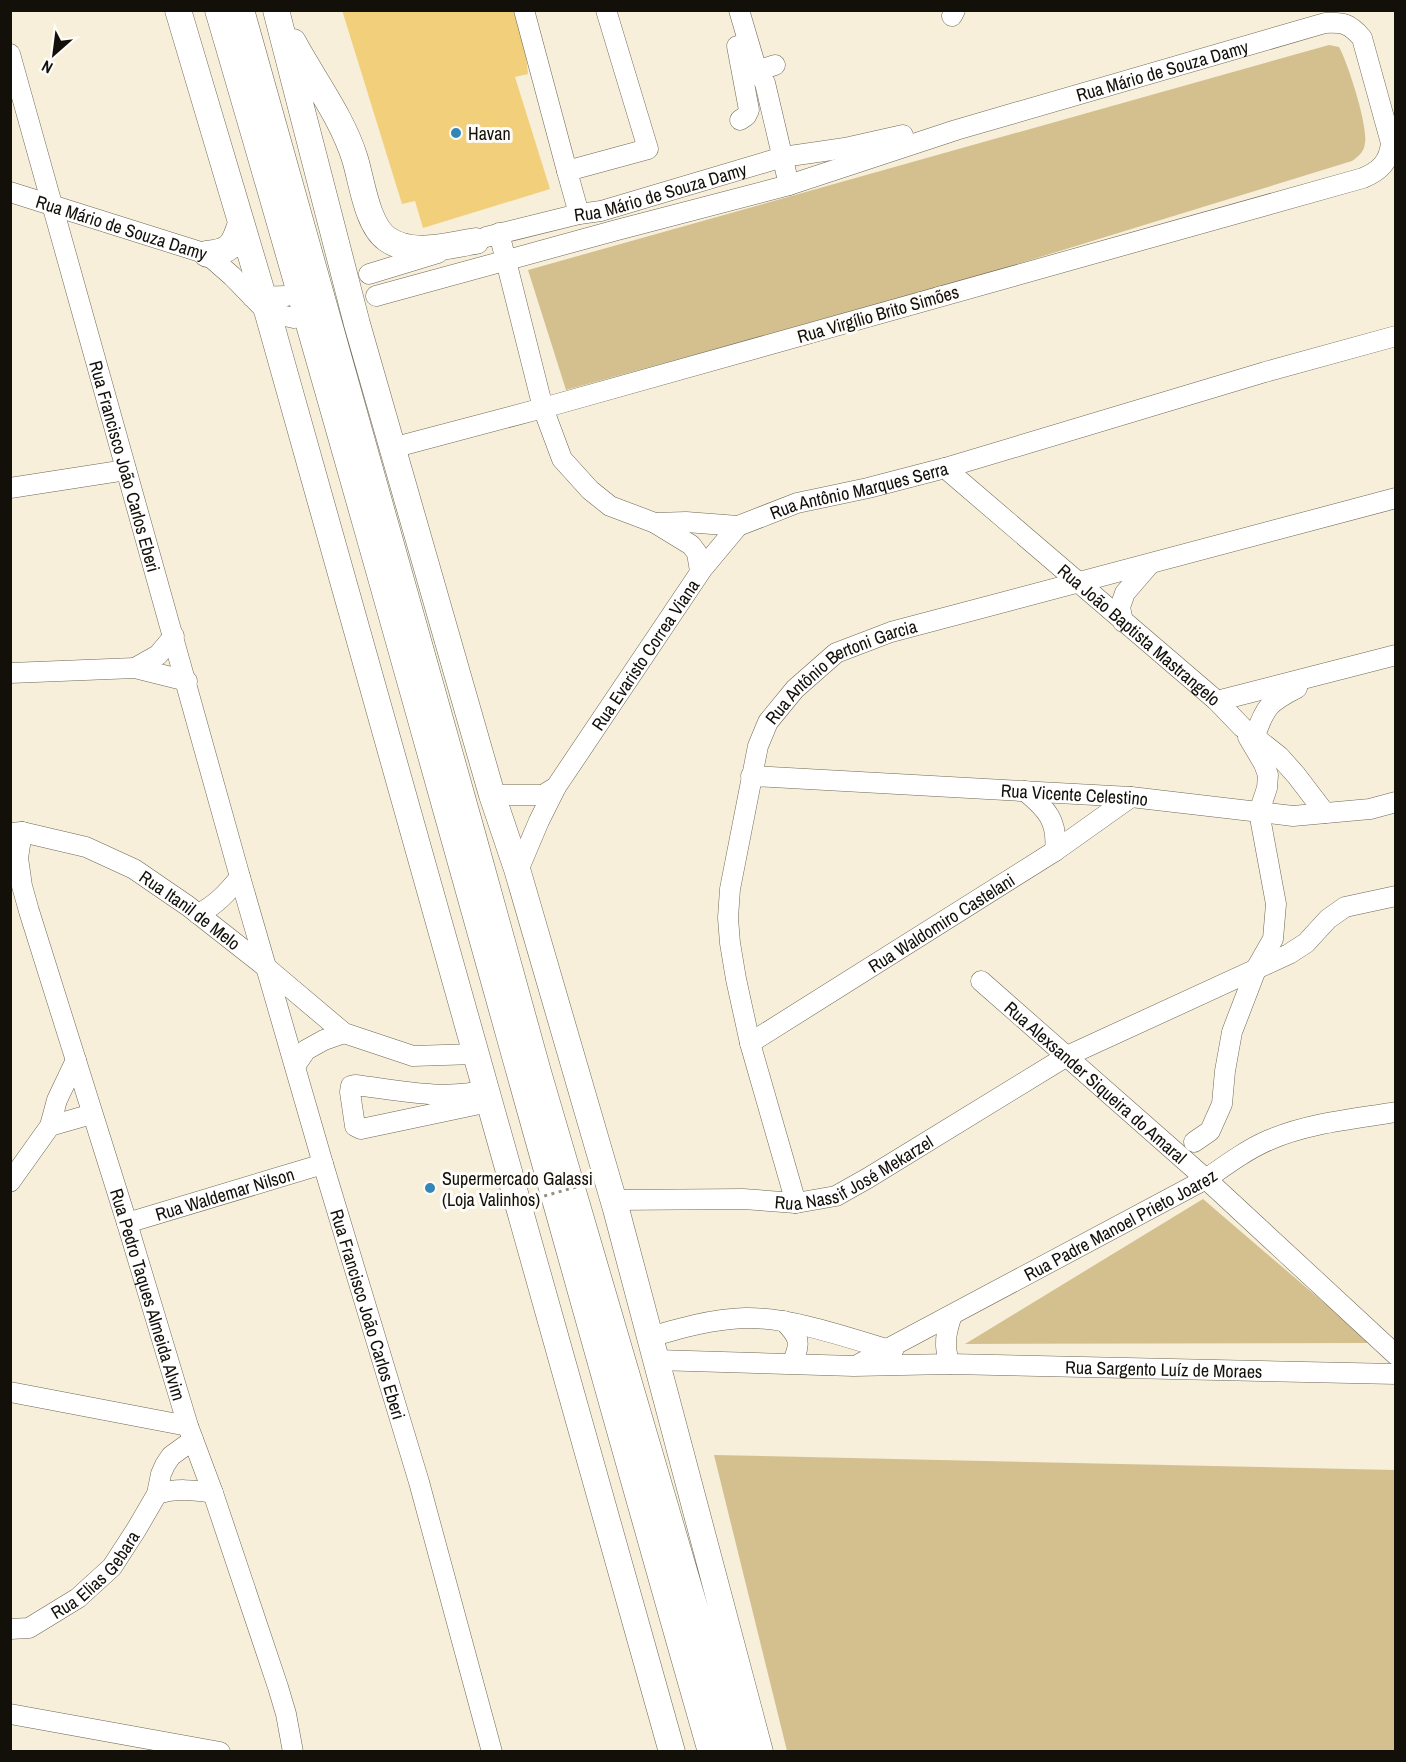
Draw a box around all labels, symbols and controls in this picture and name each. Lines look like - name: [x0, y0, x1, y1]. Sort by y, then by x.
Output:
- north arrow: [24, 24, 84, 84]
- street label: Rua Mário de Souza Damy: [1073, 33, 1252, 107]
- text: N: [38, 55, 56, 79]
- place label: Havan: [468, 121, 511, 146]
- marker: Havan: [449, 126, 463, 140]
- street label: Rua Mário de Souza Damy: [572, 156, 750, 227]
- street label: Rua Mário de Souza Damy: [33, 188, 211, 266]
- street label: Rua Virgílio Brito Simões: [794, 279, 962, 349]
- street label: Rua Francisco João Carlos Eberi: [84, 358, 167, 575]
- street label: Rua Antônio Marques Serra: [766, 455, 951, 525]
- street label: Rua João Baptista Mastrangelo: [1053, 558, 1226, 711]
- street label: Rua Evaristo Correa Viana: [585, 574, 705, 735]
- street label: Rua Antônio Bertoni Garcia: [759, 613, 920, 729]
- street label: Rua Vicente Celestino: [1000, 777, 1150, 811]
- street label: Rua Itanil de Melo: [135, 864, 246, 955]
- street label: Rua Waldomiro Castelani: [863, 867, 1019, 978]
- street label: Rua Alexsander Siqueira do Amaral: [999, 995, 1192, 1169]
- street label: Rua Nassif José Mekarzel: [774, 1129, 937, 1216]
- street label: Rua Waldemar Nilson: [152, 1161, 297, 1226]
- street label: Rua Padre Manoel Prieto Joarez: [1019, 1163, 1222, 1286]
- place label: Supermercado Galassi (Loja Valinhos): [442, 1166, 593, 1212]
- marker: Supermercado Galassi (Loja Valinhos): [423, 1181, 437, 1195]
- street label: Rua Pedro Taques Almeida Alvim: [104, 1185, 192, 1403]
- street label: Rua Francisco João Carlos Eberi: [325, 1206, 412, 1422]
- street label: Rua Sargento Luíz de Moraes: [1065, 1354, 1263, 1384]
- street label: Rua Elias Gebara: [46, 1526, 145, 1624]

